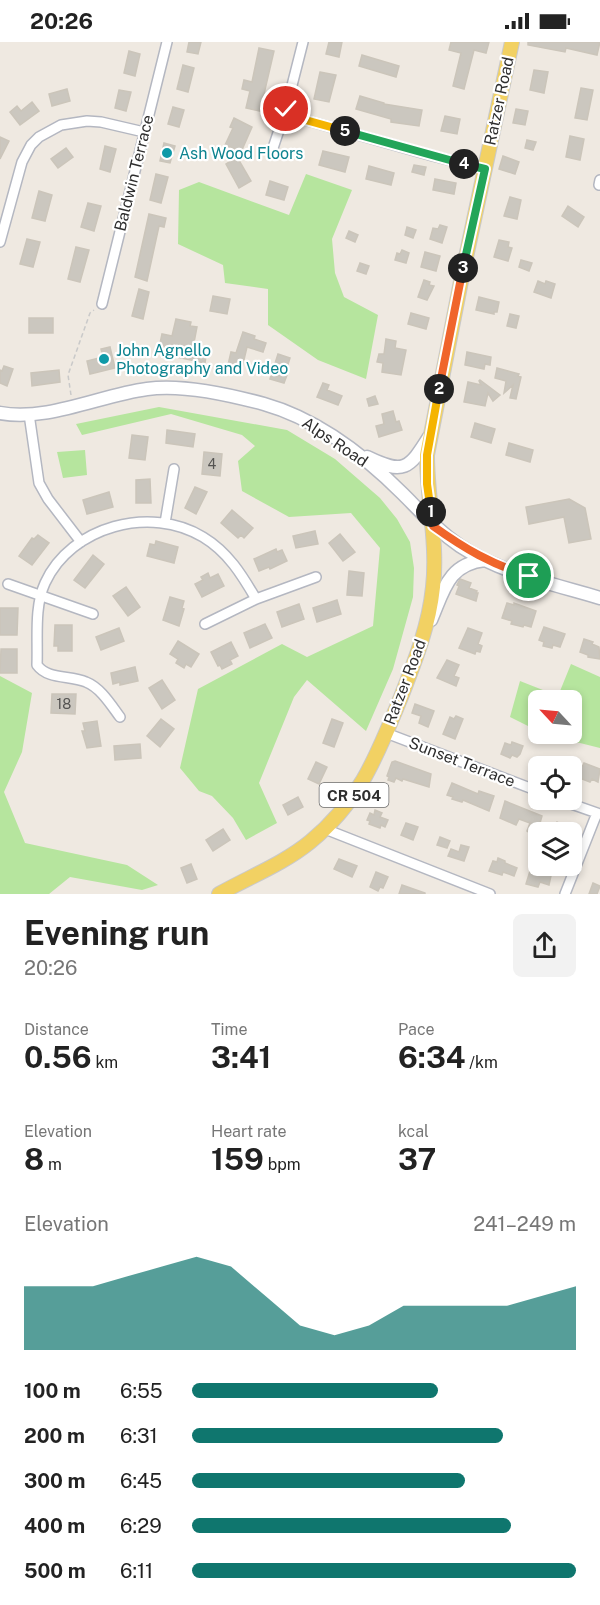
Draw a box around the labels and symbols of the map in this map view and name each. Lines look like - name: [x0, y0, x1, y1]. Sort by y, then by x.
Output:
- street label: Ratzer Road: [480, 55, 518, 147]
- pin: [260, 83, 311, 134]
- street label: Baldwin Terrace: [110, 113, 158, 233]
- pin: 5: [330, 116, 360, 146]
- place label: Ash Wood Floors: [179, 144, 303, 163]
- marker: Ash Wood Floors: [160, 146, 174, 160]
- pin: 4: [449, 149, 479, 179]
- pin: 3: [448, 253, 478, 283]
- place label: John Agnello Photography and Video: [116, 341, 288, 378]
- marker: John Agnello Photography and Video: [97, 352, 111, 366]
- pin: 2: [424, 374, 454, 404]
- street label: Alps Road: [298, 413, 372, 471]
- house number: 4: [208, 456, 217, 472]
- pin: 1: [416, 497, 446, 527]
- pin: [503, 550, 554, 601]
- street label: Ratzer Road: [380, 637, 430, 727]
- north arrow: [528, 690, 582, 744]
- house number: 18: [57, 696, 71, 712]
- street label: Sunset Terrace: [406, 733, 518, 791]
- road number: CR 504: [320, 783, 388, 807]

